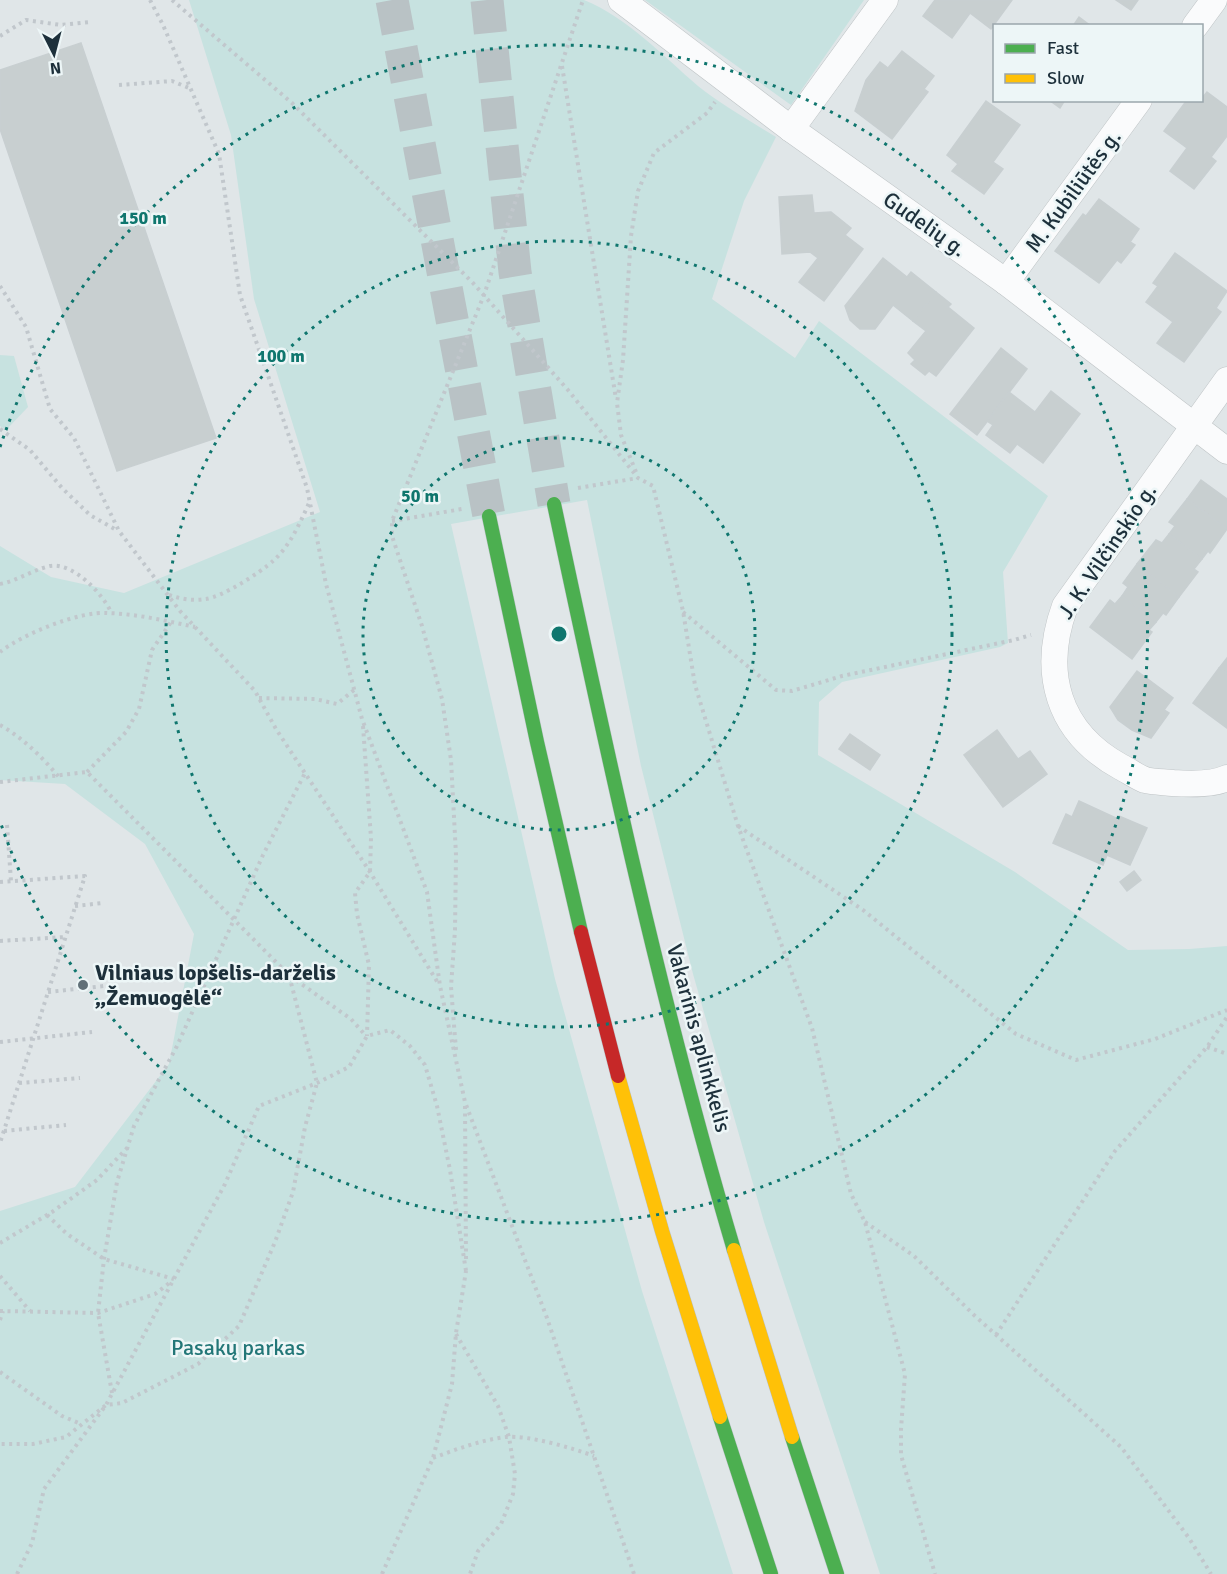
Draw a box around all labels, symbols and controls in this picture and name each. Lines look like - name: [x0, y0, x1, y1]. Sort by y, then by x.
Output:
- north arrow: [24, 24, 84, 84]
- legend: [993, 24, 1203, 102]
- text: Fast: [1047, 37, 1079, 59]
- text: N: [49, 57, 62, 78]
- text: Slow: [1047, 67, 1084, 89]
- street label: M. Kubiliūtės g.: [1019, 124, 1127, 258]
- street label: Gudelių g.: [878, 186, 972, 262]
- text: 150 m: [119, 207, 167, 229]
- text: 100 m: [257, 345, 305, 367]
- street label: J. K. Vilčinskio g.: [1052, 478, 1162, 624]
- text: 50 m: [401, 485, 439, 507]
- centre of rings: [549, 624, 569, 644]
- street label: Vakarinis aplinkkelis: [661, 941, 737, 1135]
- place label: Vilniaus lopšelis-darželis „Žemuogėlė“: [95, 959, 336, 1011]
- marker: Vilniaus lopšelis-darželis „Žemuogėlė“: [76, 978, 90, 992]
- park label: Pasakų parkas: [171, 1334, 305, 1361]

